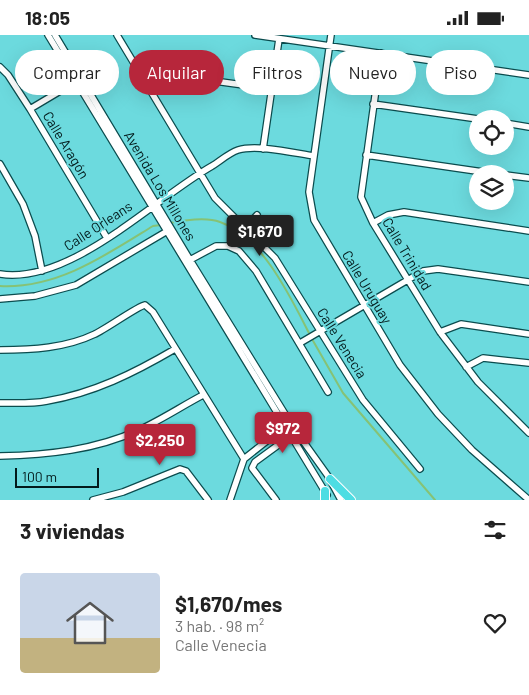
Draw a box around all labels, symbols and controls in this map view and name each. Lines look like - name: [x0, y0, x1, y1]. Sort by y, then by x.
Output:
- text: 18:05: [25, 6, 70, 29]
- chip: Comprar: [15, 50, 119, 95]
- chip: Alquilar: [129, 50, 224, 95]
- chip: Filtros: [234, 50, 320, 95]
- chip: Nuevo: [330, 50, 416, 95]
- chip: Piso: [426, 50, 495, 95]
- street label: Calle Aragón: [40, 108, 93, 181]
- map controls: [469, 110, 514, 210]
- button: locate: [469, 110, 514, 155]
- street label: Avenida Los Millones: [121, 128, 200, 244]
- button: layers: [469, 165, 514, 210]
- street label: Calle Orleans: [60, 197, 135, 254]
- street label: Calle Trinidad: [379, 214, 436, 293]
- pin: $1,670: [219, 215, 301, 257]
- text: $1,670: [238, 221, 282, 240]
- street label: Calle Uruguay: [339, 247, 396, 327]
- street label: Calle Venecia: [314, 304, 371, 381]
- pin: $972: [253, 411, 313, 454]
- text: $972: [266, 418, 300, 437]
- pin: $2,250: [119, 423, 201, 466]
- text: $2,250: [135, 430, 185, 449]
- scale bar: [15, 465, 99, 488]
- text: 100 m: [22, 468, 57, 485]
- icon: filters: [481, 516, 509, 544]
- text: 3 viviendas: [20, 518, 125, 543]
- text: $1,670/mes: [175, 591, 282, 616]
- icon: home: [60, 593, 120, 653]
- icon: heart: [481, 609, 509, 637]
- text: 3 hab. · 98 m²: [175, 616, 264, 635]
- text: Calle Venecia: [175, 635, 267, 654]

